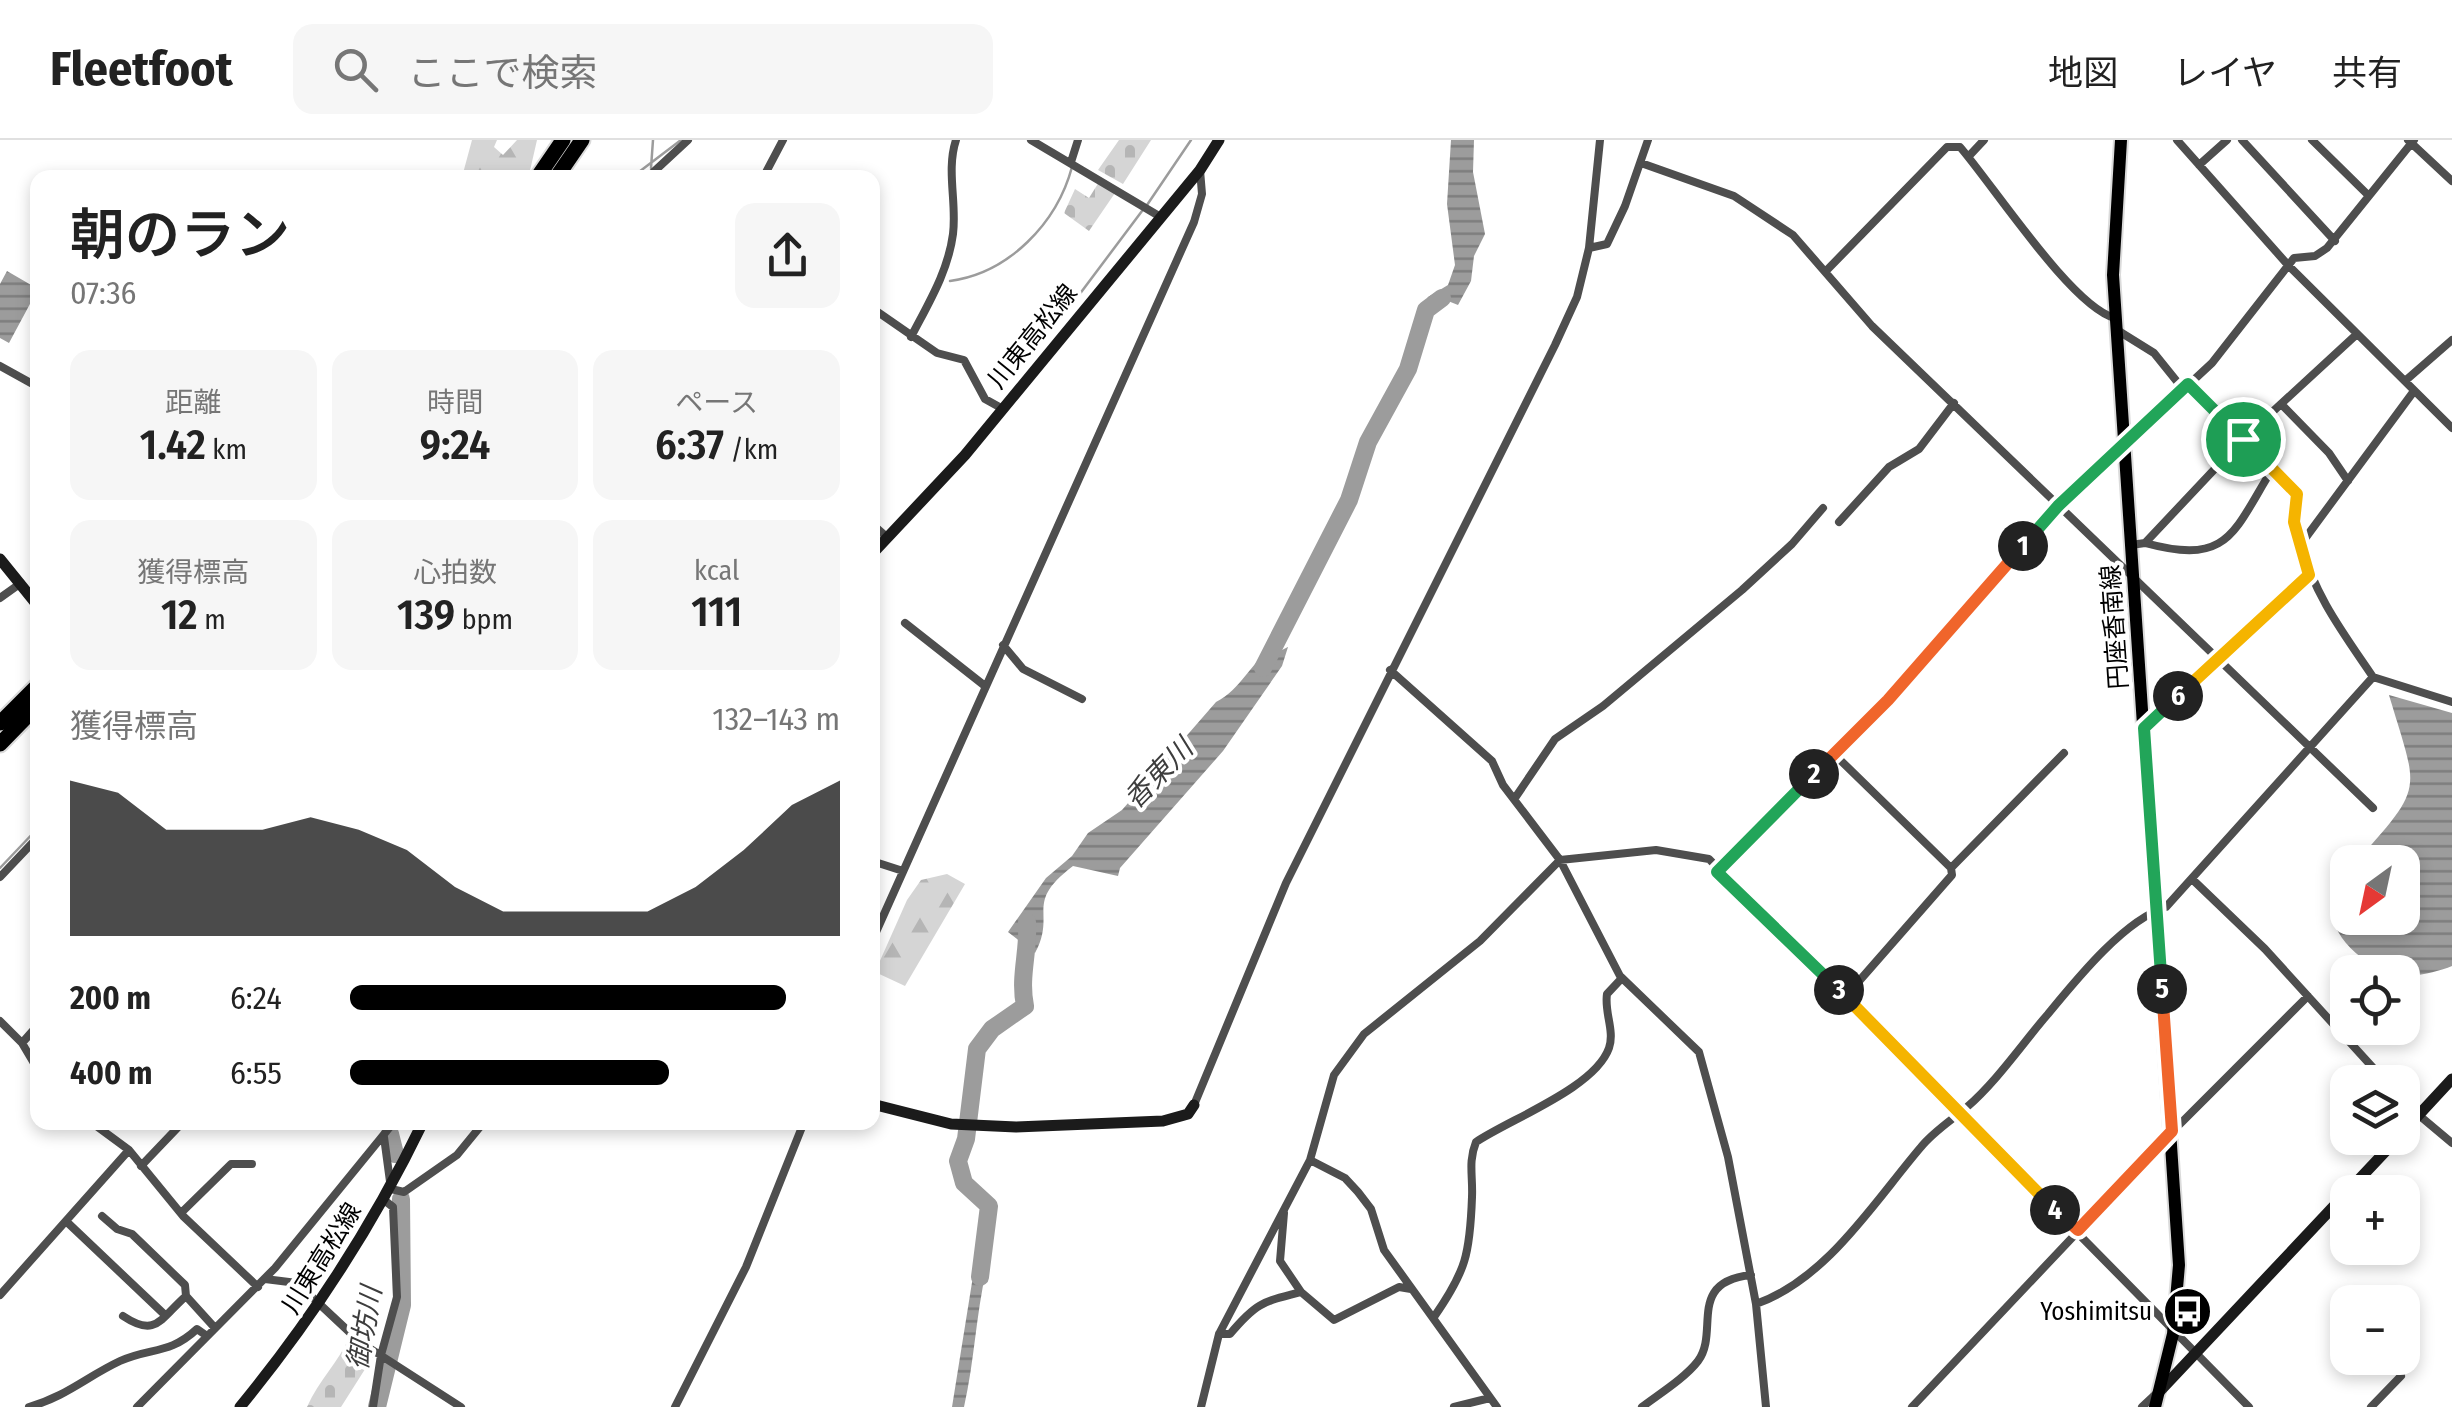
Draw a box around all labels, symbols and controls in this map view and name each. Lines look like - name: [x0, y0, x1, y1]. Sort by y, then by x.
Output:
- search box: [293, 24, 993, 114]
- text: Fleetfoot: [50, 40, 233, 98]
- icon: search: [328, 42, 383, 97]
- text: ここで検索: [408, 50, 598, 96]
- text: 地図: [2048, 52, 2118, 94]
- text: レイヤ: [2173, 52, 2277, 94]
- text: 共有: [2332, 52, 2402, 94]
- text: 朝のラン: [70, 203, 290, 269]
- button: share: [735, 203, 840, 308]
- text: 07:36: [70, 274, 136, 312]
- street label: 川東高松線: [982, 279, 1084, 395]
- text: 距離: [165, 386, 221, 419]
- text: 時間: [427, 386, 483, 419]
- text: ペース: [675, 386, 758, 419]
- pin: [2201, 397, 2286, 482]
- icon: arrive: [2216, 412, 2271, 467]
- text: 1.42: [140, 420, 206, 470]
- text: 9:24: [420, 420, 490, 470]
- text: 6:37: [655, 420, 724, 470]
- text: km: [206, 433, 247, 466]
- text: /km: [724, 433, 778, 466]
- pin: 1: [1998, 521, 2048, 571]
- text: 1: [2017, 529, 2029, 562]
- text: kcal: [694, 554, 739, 587]
- text: 獲得標高: [137, 556, 249, 589]
- text: 心拍数: [413, 556, 497, 589]
- street label: 円座香南線: [2096, 564, 2134, 690]
- text: 111: [691, 587, 742, 637]
- text: 12: [161, 590, 198, 640]
- text: 139: [397, 590, 455, 640]
- text: m: [198, 603, 226, 636]
- text: bpm: [455, 603, 513, 636]
- pin: 6: [2153, 671, 2203, 721]
- text: 6: [2171, 679, 2185, 712]
- text: 132–143 m: [712, 700, 840, 738]
- text: 獲得標高: [70, 707, 198, 745]
- water label: 香東川: [1117, 730, 1201, 815]
- pin: 2: [1789, 749, 1839, 799]
- text: 2: [1808, 757, 1820, 790]
- north arrow: [2330, 845, 2420, 935]
- map controls: [2330, 845, 2420, 1375]
- button: locate: [2330, 955, 2420, 1045]
- pin: 5: [2137, 964, 2187, 1014]
- pin: 3: [1814, 965, 1864, 1015]
- text: 5: [2155, 972, 2169, 1005]
- text: 3: [1832, 973, 1846, 1006]
- text: 200 m: [70, 979, 151, 1017]
- text: 6:24: [230, 979, 282, 1017]
- text: 400 m: [70, 1054, 152, 1092]
- text: 6:55: [230, 1054, 282, 1092]
- button: layers: [2330, 1065, 2420, 1155]
- button: +: [2330, 1175, 2420, 1265]
- pin: 4: [2030, 1185, 2080, 1235]
- text: 4: [2048, 1193, 2062, 1226]
- street label: 川東高松線: [276, 1198, 368, 1319]
- water label: 御坊川: [341, 1281, 389, 1372]
- bus stop icon: Yoshimitsu: [2161, 1285, 2213, 1337]
- button: −: [2330, 1285, 2420, 1375]
- place label: Yoshimitsu: [2040, 1297, 2152, 1327]

